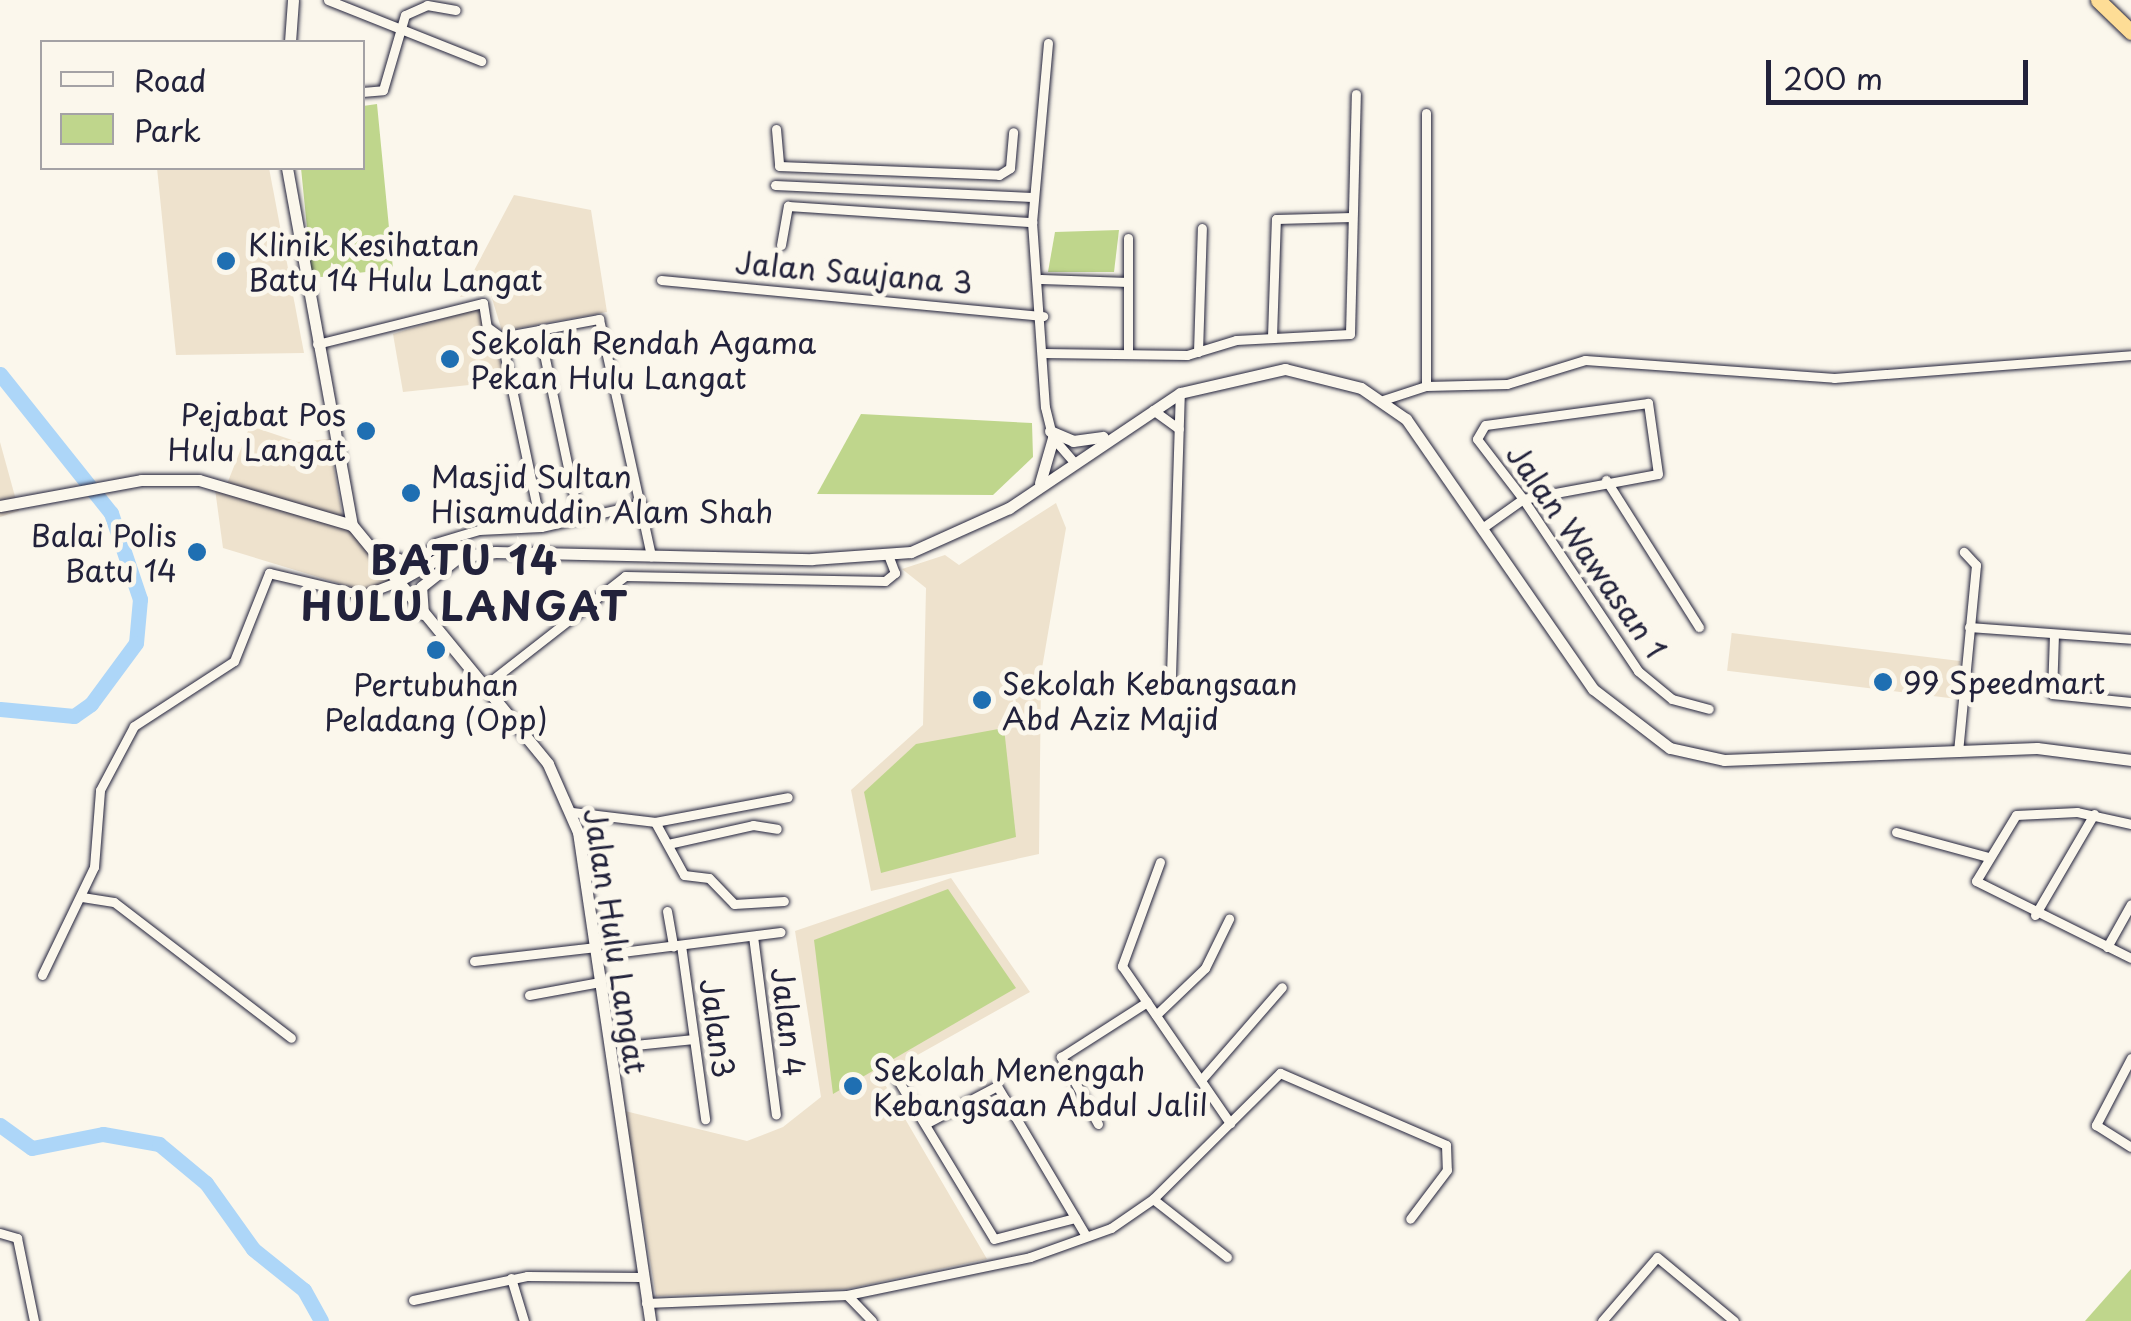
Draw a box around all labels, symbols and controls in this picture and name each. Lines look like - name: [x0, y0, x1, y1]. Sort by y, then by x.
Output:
- legend: [40, 40, 365, 170]
- scale bar: [1771, 40, 2034, 102]
- text: 200 m: [1783, 55, 1883, 100]
- text: Road: [134, 57, 207, 102]
- text: Park: [134, 107, 201, 152]
- place label: Klinik Kesihatan Batu 14 Hulu Langat: [248, 226, 548, 296]
- street label: Jalan Saujana 3: [733, 244, 975, 300]
- marker: Klinik Kesihatan Batu 14 Hulu Langat: [213, 248, 239, 274]
- place label: Sekolah Rendah Agama Pekan Hulu Langat: [470, 324, 818, 394]
- marker: Sekolah Rendah Agama Pekan Hulu Langat: [439, 348, 461, 370]
- place label: Pejabat Pos Hulu Langat: [167, 396, 346, 466]
- marker: Pejabat Pos Hulu Langat: [355, 420, 377, 442]
- street label: Jalan Wawasan 1: [1499, 437, 1675, 665]
- place label: Masjid Sultan Hisamuddin Alam Shah: [431, 458, 773, 528]
- marker: Masjid Sultan Hisamuddin Alam Shah: [400, 482, 422, 504]
- place label: Balai Polis Batu 14: [29, 517, 177, 588]
- district label: BATU 14 HULU LANGAT: [301, 535, 629, 629]
- marker: Balai Polis Batu 14: [186, 541, 208, 563]
- marker: Pertubuhan Peladang (Opp): [425, 639, 447, 661]
- place label: 99 Speedmart: [1903, 664, 2106, 700]
- place label: Sekolah Kebangsaan Abd Aziz Majid: [1002, 665, 1298, 736]
- place label: Pertubuhan Peladang (Opp): [324, 666, 548, 736]
- marker: 99 Speedmart: [1872, 671, 1894, 693]
- marker: Sekolah Kebangsaan Abd Aziz Majid: [971, 689, 993, 711]
- street label: Jalan Hulu Langat: [577, 805, 655, 1077]
- street label: Jalan 4: [764, 965, 814, 1079]
- street label: Jalan3: [693, 976, 743, 1080]
- place label: Sekolah Menengah Kebangsaan Abdul Jalil: [873, 1051, 1207, 1122]
- marker: Sekolah Menengah Kebangsaan Abdul Jalil: [842, 1075, 864, 1097]

